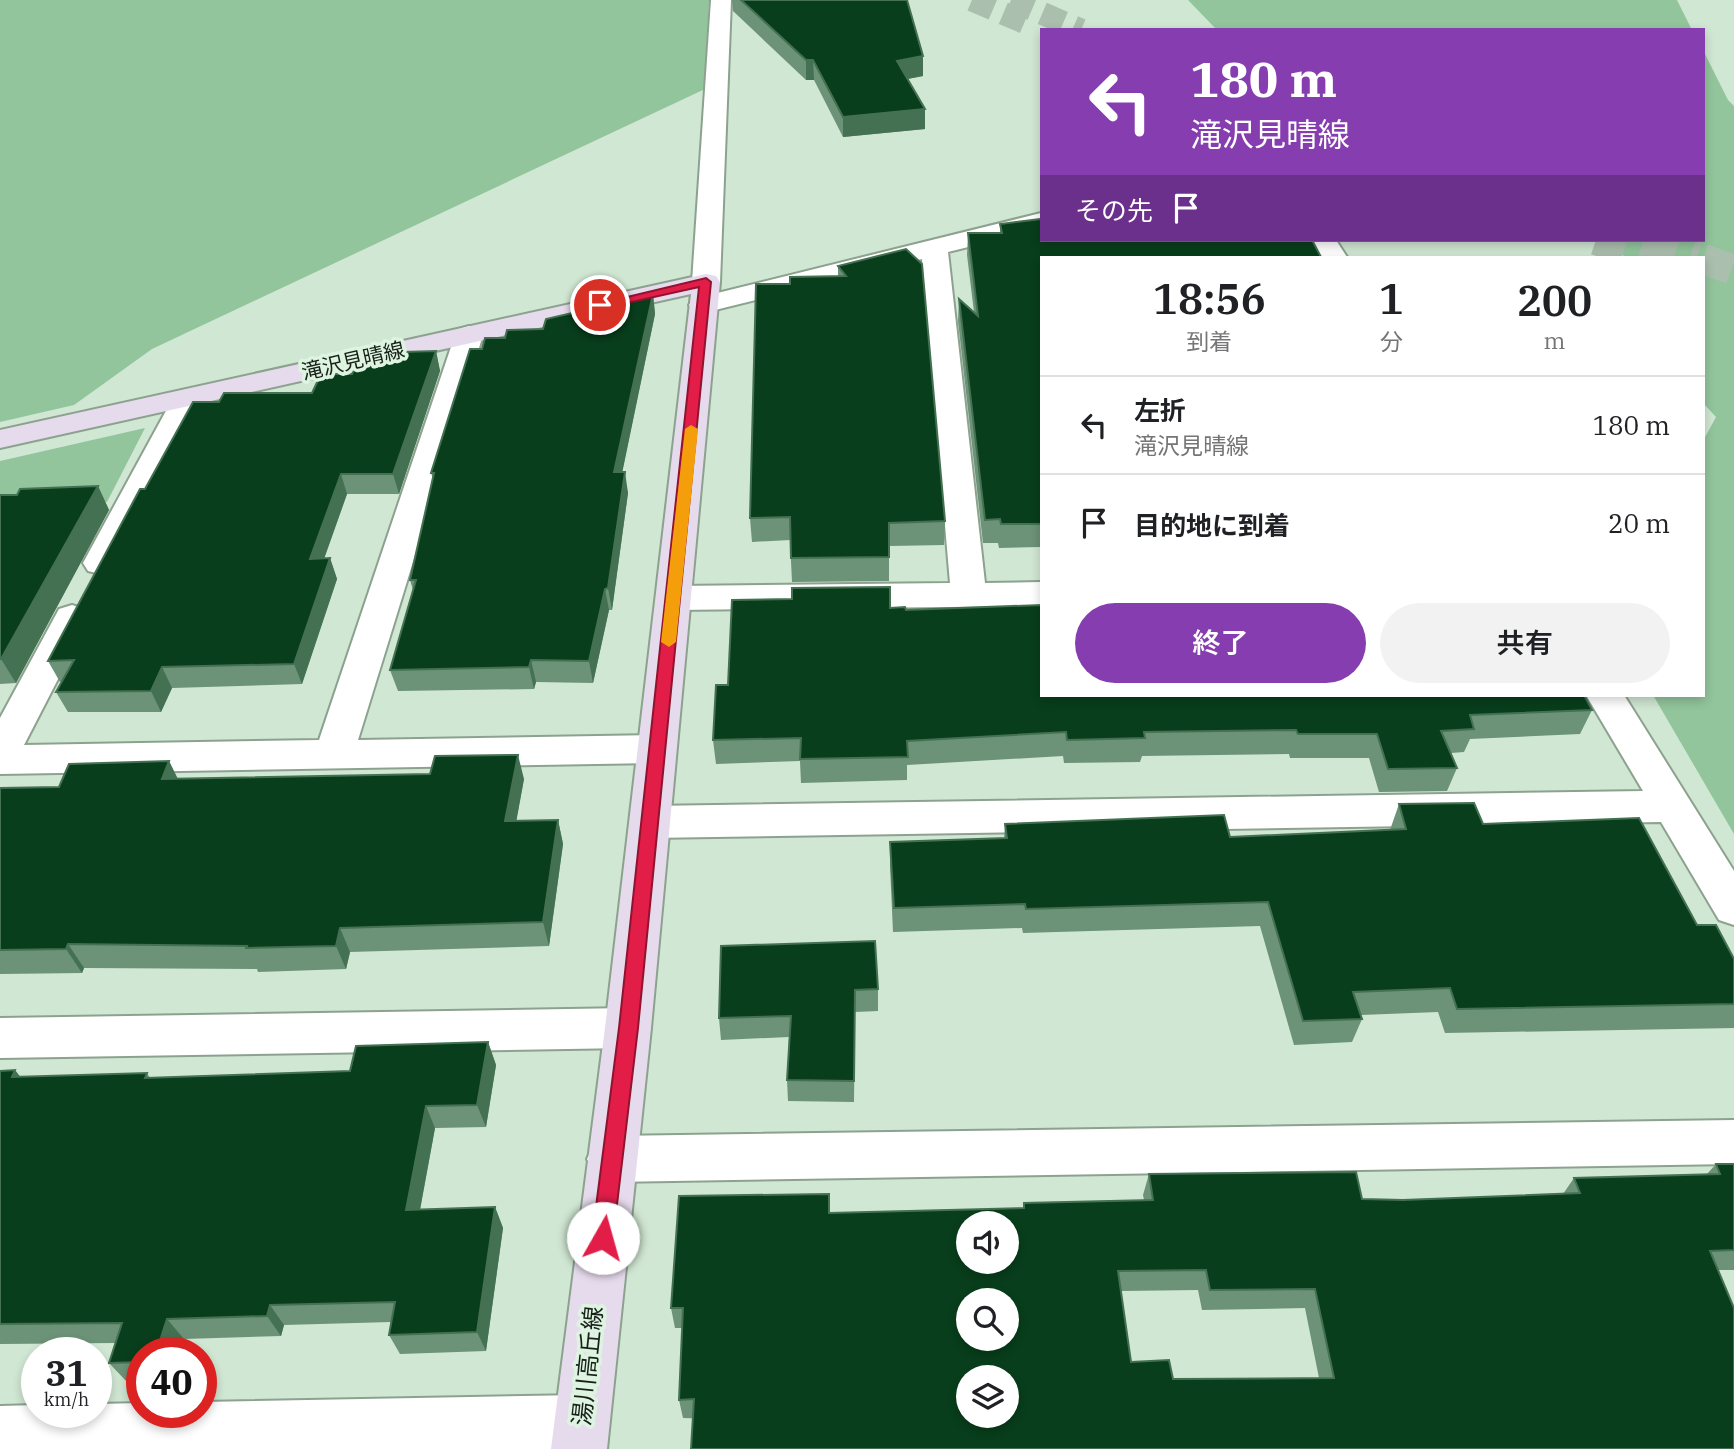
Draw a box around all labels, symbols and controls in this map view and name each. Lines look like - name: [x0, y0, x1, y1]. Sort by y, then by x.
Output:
- text: 180 m: [1190, 47, 1337, 110]
- icon: left: [1075, 56, 1166, 147]
- text: 滝沢見晴線: [1190, 113, 1350, 155]
- icon: arrive: [1167, 189, 1205, 227]
- text: その先: [1075, 193, 1153, 227]
- text: 18:56: [1153, 271, 1266, 326]
- text: 1: [1379, 271, 1404, 326]
- text: 200: [1517, 273, 1592, 328]
- pin: [570, 275, 630, 335]
- icon: arrive: [581, 286, 619, 324]
- text: m: [1543, 325, 1565, 355]
- text: 到着: [1186, 326, 1232, 356]
- text: 分: [1380, 326, 1403, 356]
- street label: 滝沢見晴線: [298, 335, 407, 385]
- text: 左折: [1134, 393, 1186, 427]
- icon: left: [1075, 406, 1113, 444]
- text: 180 m: [1592, 408, 1670, 442]
- text: 滝沢見晴線: [1134, 430, 1249, 460]
- icon: arrive: [1075, 504, 1113, 542]
- text: 20 m: [1608, 506, 1670, 540]
- text: 目的地に到着: [1134, 508, 1290, 542]
- button: 終了: [1075, 603, 1366, 683]
- button: 共有: [1380, 603, 1670, 683]
- position arrow: [566, 1201, 640, 1275]
- map controls: [956, 1211, 1019, 1428]
- button: sound: [956, 1211, 1019, 1274]
- button: search: [956, 1288, 1019, 1351]
- street label: 湯川高丘線: [565, 1305, 609, 1427]
- speed limit sign: 40: [126, 1337, 217, 1428]
- text: 31: [45, 1350, 88, 1396]
- button: layers: [956, 1365, 1019, 1428]
- text: km/h: [44, 1388, 89, 1411]

